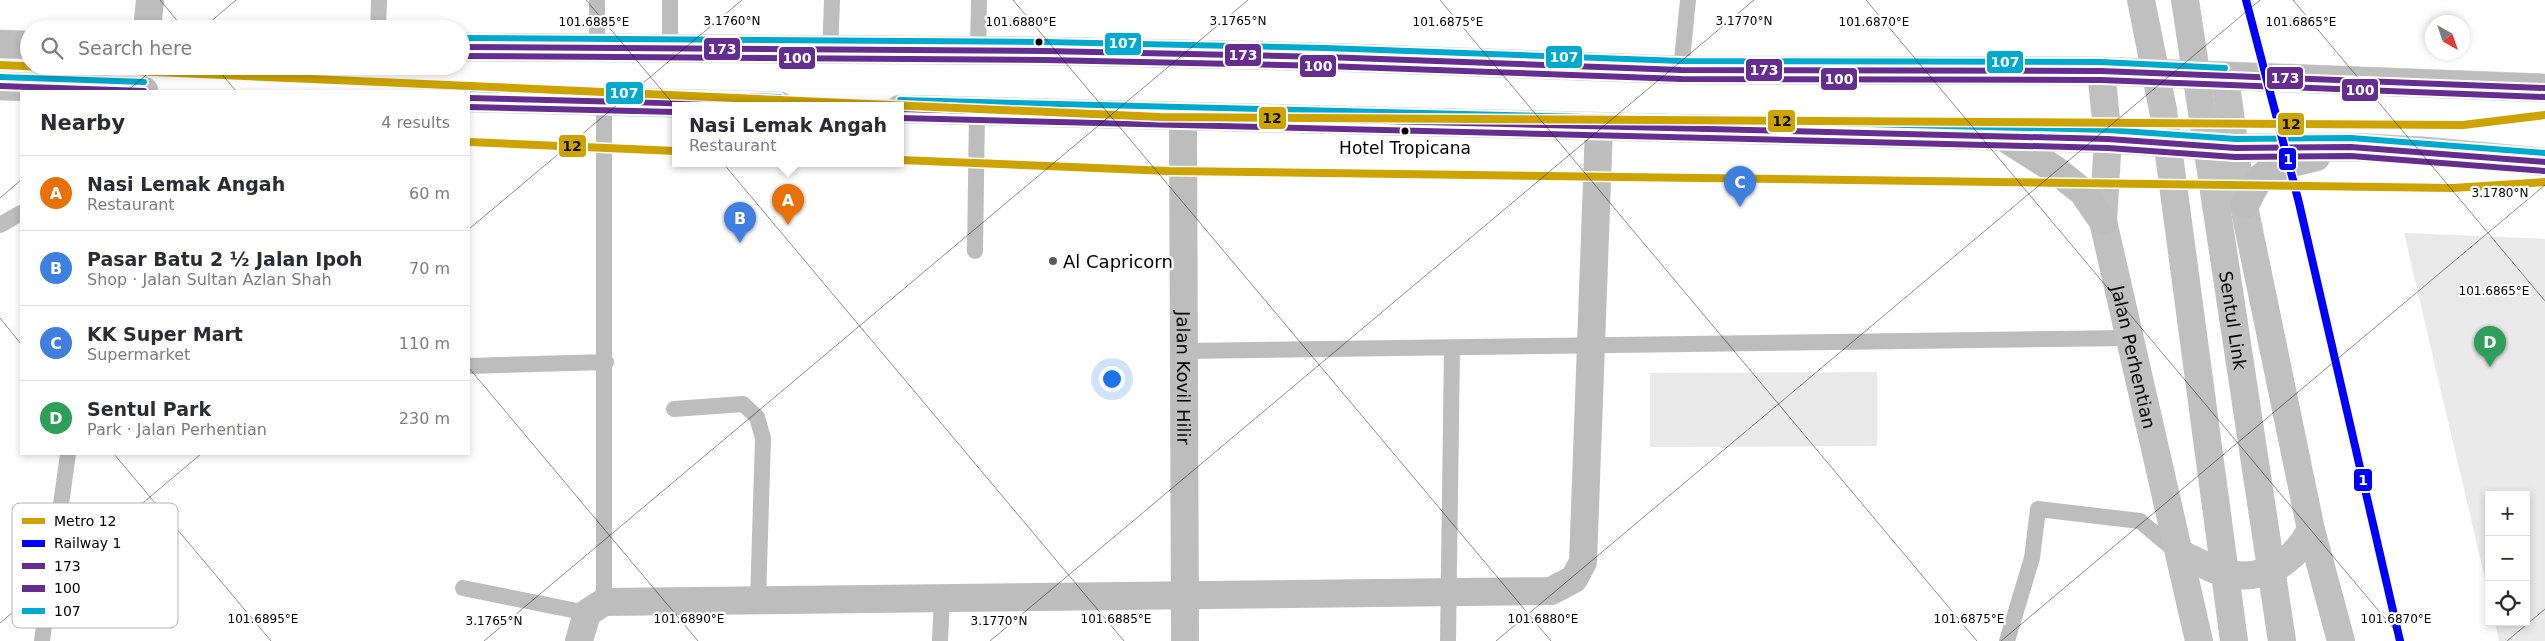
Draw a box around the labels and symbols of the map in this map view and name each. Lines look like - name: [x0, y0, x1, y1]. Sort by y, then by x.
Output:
- text: 3.1760°N: [704, 14, 760, 28]
- text: 3.1765°N: [1210, 14, 1266, 28]
- text: 3.1770°N: [1716, 14, 1772, 28]
- text: 101.6885°E: [559, 15, 629, 29]
- text: 101.6880°E: [986, 15, 1056, 29]
- text: 101.6875°E: [1413, 15, 1483, 29]
- text: 101.6870°E: [1839, 15, 1909, 29]
- text: 101.6865°E: [2266, 15, 2336, 29]
- north arrow: [2425, 15, 2470, 60]
- line badge: 107: [1104, 32, 1142, 56]
- text: 107: [1108, 35, 1138, 51]
- line badge: 173: [703, 37, 741, 61]
- unlabelled marker: [1034, 37, 1044, 47]
- text: 173: [707, 41, 737, 57]
- line badge: 173: [1224, 43, 1262, 67]
- line badge: 107: [1545, 45, 1583, 69]
- line badge: 100: [778, 46, 816, 70]
- text: 173: [1228, 47, 1258, 63]
- text: 107: [1549, 49, 1579, 65]
- text: 100: [782, 50, 812, 66]
- line badge: 107: [1986, 50, 2024, 74]
- line badge: 100: [1299, 54, 1337, 78]
- text: 107: [1990, 54, 2020, 70]
- text: 100: [1303, 58, 1333, 74]
- line badge: 173: [1745, 58, 1783, 82]
- text: 173: [1749, 62, 1779, 78]
- line badge: 173: [2266, 66, 2304, 90]
- line badge: 100: [1820, 67, 1858, 91]
- text: 173: [2270, 70, 2300, 86]
- text: 100: [1824, 71, 1854, 87]
- line badge: 100: [2341, 78, 2379, 102]
- line badge: 107: [605, 81, 644, 105]
- text: 100: [2345, 82, 2375, 98]
- text: 107: [609, 85, 639, 101]
- line badge: 12: [1258, 106, 1287, 130]
- line badge: 12: [1767, 109, 1796, 133]
- text: 12: [1262, 110, 1282, 126]
- line badge: 12: [2277, 112, 2305, 136]
- text: 12: [1772, 113, 1792, 129]
- text: 12: [2281, 116, 2301, 132]
- marker: Hotel Tropicana: [1400, 126, 1410, 136]
- line badge: 12: [558, 134, 587, 158]
- text: 12: [562, 138, 582, 154]
- place label: Hotel Tropicana: [1339, 138, 1471, 158]
- line badge: 1: [2278, 147, 2297, 171]
- text: 1: [2283, 151, 2293, 167]
- pin: C: [1724, 166, 1756, 207]
- pin: A: [772, 184, 804, 225]
- text: 3.1780°N: [2472, 186, 2528, 200]
- pin: B: [724, 202, 756, 243]
- place label: Al Capricorn: [1063, 251, 1173, 272]
- marker: Al Capricorn: [1047, 255, 1059, 267]
- street label: Sentul Link: [2216, 269, 2251, 372]
- street label: Jalan Perhentian: [2107, 282, 2161, 431]
- text: 101.6865°E: [2459, 284, 2529, 298]
- street label: Jalan Kovil Hilir: [1173, 310, 1195, 446]
- pin: D: [2474, 326, 2506, 367]
- your location: [1099, 366, 1125, 392]
- line badge: 1: [2353, 468, 2373, 492]
- text: 1: [2358, 472, 2368, 488]
- legend: [12, 503, 178, 628]
- text: Metro 12: [54, 513, 116, 529]
- text: Railway 1: [54, 535, 121, 551]
- text: 173: [54, 558, 81, 574]
- text: 100: [54, 580, 81, 596]
- text: 107: [54, 603, 81, 619]
- text: 101.6895°E: [228, 612, 298, 626]
- text: 101.6890°E: [654, 612, 724, 626]
- text: 101.6885°E: [1081, 612, 1151, 626]
- text: 101.6880°E: [1508, 612, 1578, 626]
- text: 101.6875°E: [1934, 612, 2004, 626]
- text: 101.6870°E: [2361, 612, 2431, 626]
- text: 3.1765°N: [466, 614, 522, 628]
- text: 3.1770°N: [971, 614, 1027, 628]

